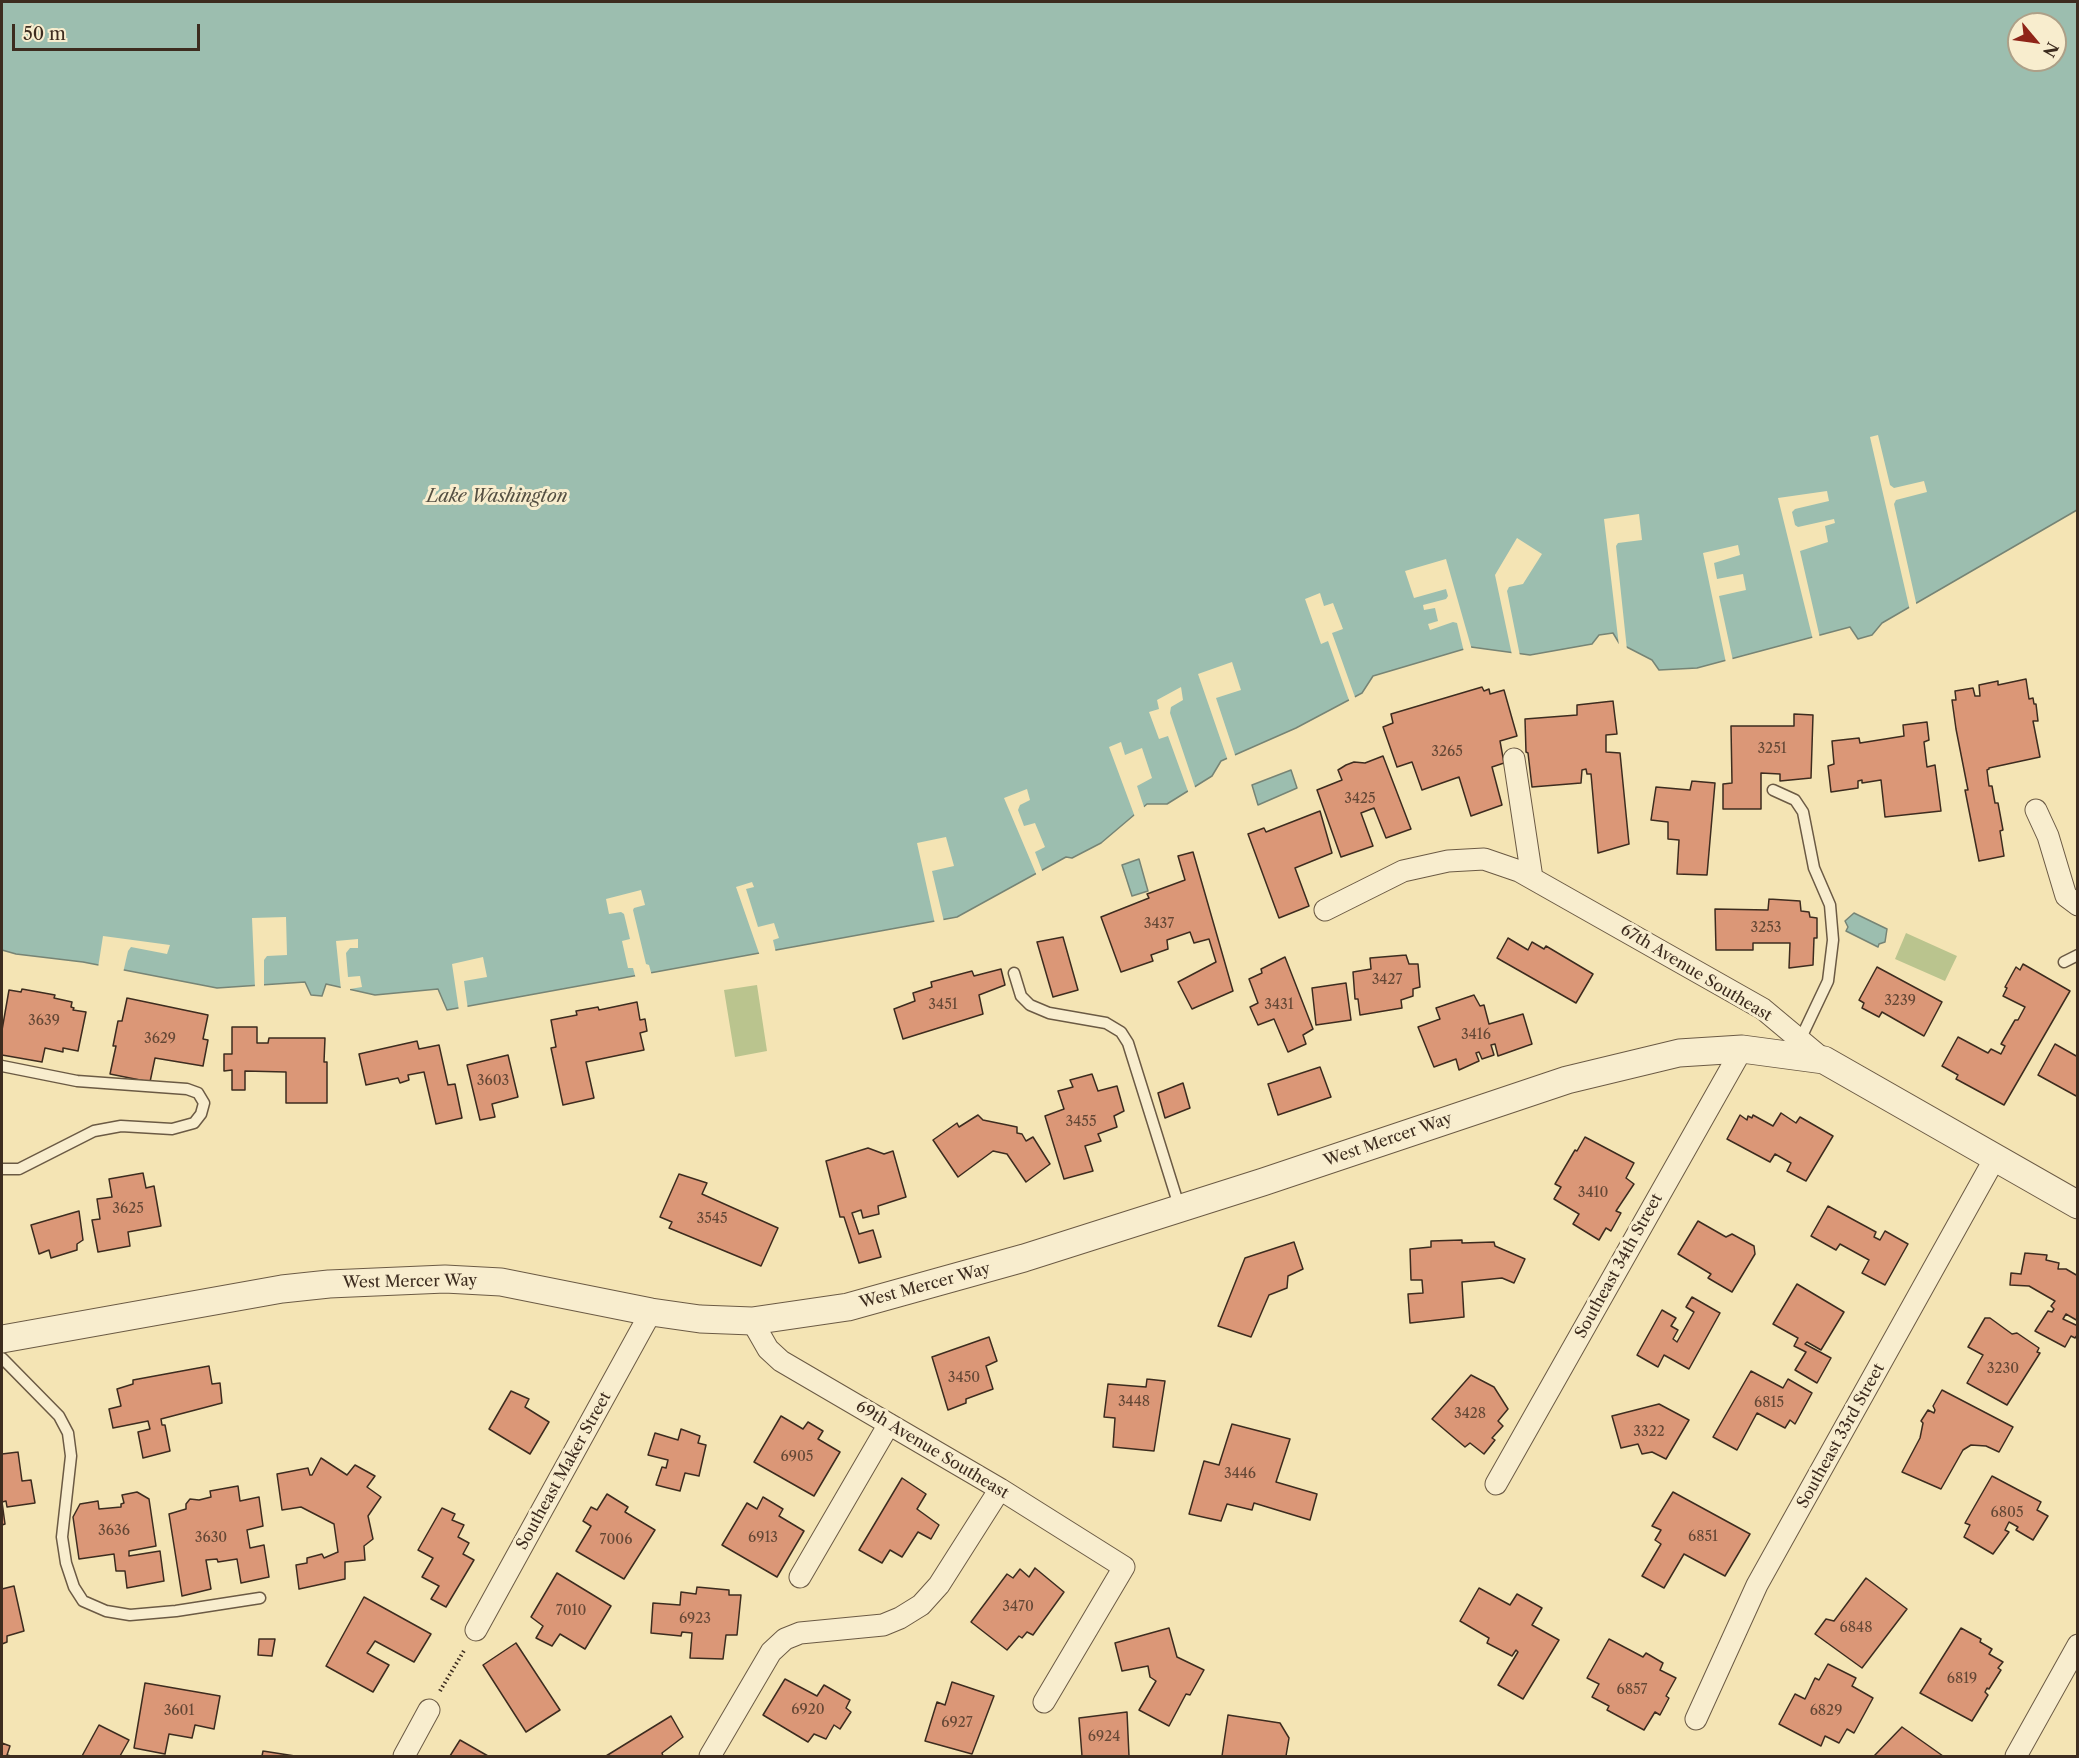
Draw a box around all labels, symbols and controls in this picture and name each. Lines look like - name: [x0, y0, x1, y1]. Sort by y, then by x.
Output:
- scale bar: [15, 12, 202, 50]
- north arrow: [2007, 12, 2067, 72]
- text: 50 m: [23, 23, 66, 45]
- text: N: [2039, 39, 2063, 61]
- water label: Lake Washington: [427, 486, 567, 508]
- house number: 3251: [1757, 741, 1787, 757]
- house number: 3265: [1431, 744, 1463, 760]
- house number: 3425: [1344, 791, 1376, 807]
- house number: 3437: [1144, 916, 1174, 932]
- street label: 67th Avenue Southeast: [1617, 920, 1775, 1026]
- house number: 3253: [1750, 920, 1782, 936]
- house number: 3427: [1372, 972, 1402, 988]
- house number: 3239: [1884, 993, 1916, 1009]
- house number: 3451: [928, 997, 958, 1013]
- house number: 3431: [1264, 997, 1294, 1013]
- house number: 3639: [28, 1013, 60, 1029]
- house number: 3416: [1461, 1027, 1491, 1043]
- house number: 3629: [144, 1031, 176, 1047]
- house number: 3603: [477, 1073, 509, 1089]
- street label: West Mercer Way: [1321, 1109, 1455, 1171]
- house number: 3455: [1065, 1114, 1097, 1130]
- house number: 3410: [1578, 1185, 1608, 1201]
- street label: Southeast 34th Street: [1571, 1190, 1667, 1342]
- house number: 3625: [112, 1201, 144, 1217]
- house number: 3545: [696, 1211, 728, 1227]
- street label: West Mercer Way: [858, 1259, 992, 1313]
- street label: West Mercer Way: [343, 1271, 477, 1293]
- street label: Southeast 33rd Street: [1793, 1360, 1889, 1512]
- house number: 3230: [1987, 1361, 2019, 1377]
- house number: 3450: [948, 1370, 980, 1386]
- street label: Southeast Maker Street: [513, 1389, 615, 1553]
- house number: 3448: [1118, 1394, 1150, 1410]
- house number: 6815: [1754, 1395, 1784, 1411]
- street label: 69th Avenue Southeast: [852, 1397, 1012, 1503]
- house number: 3428: [1454, 1406, 1486, 1422]
- house number: 3322: [1633, 1424, 1665, 1440]
- house number: 6905: [781, 1449, 813, 1465]
- house number: 3446: [1224, 1466, 1256, 1482]
- house number: 6805: [1991, 1505, 2023, 1521]
- house number: 3636: [98, 1523, 130, 1539]
- house number: 6851: [1688, 1529, 1718, 1545]
- house number: 3630: [195, 1530, 227, 1546]
- house number: 6913: [748, 1530, 778, 1546]
- house number: 7006: [600, 1532, 632, 1548]
- house number: 3470: [1002, 1599, 1034, 1615]
- house number: 7010: [556, 1603, 586, 1619]
- house number: 6923: [679, 1611, 711, 1627]
- house number: 6848: [1840, 1620, 1872, 1636]
- house number: 6819: [1947, 1671, 1977, 1687]
- house number: 6857: [1617, 1682, 1647, 1698]
- house number: 6920: [791, 1702, 825, 1718]
- house number: 3601: [164, 1703, 194, 1719]
- house number: 6829: [1810, 1703, 1842, 1719]
- house number: 6927: [941, 1715, 973, 1731]
- house number: 6924: [1088, 1729, 1120, 1745]

